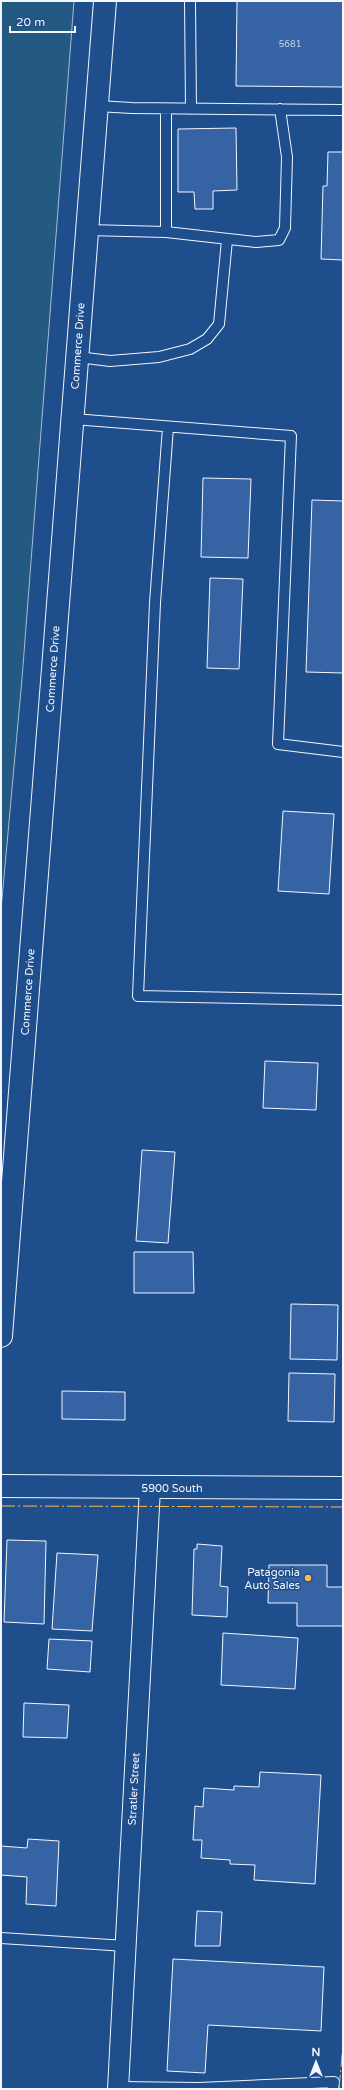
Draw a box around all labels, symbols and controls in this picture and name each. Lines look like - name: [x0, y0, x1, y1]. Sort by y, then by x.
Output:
- scale bar: [10, 8, 75, 34]
- text: 20 m: [16, 15, 45, 29]
- house number: 5681: [279, 39, 301, 50]
- street label: Commerce Drive: [68, 302, 88, 390]
- street label: Commerce Drive: [43, 625, 63, 713]
- street label: Commerce Drive: [18, 948, 38, 1036]
- street label: 5900 South: [141, 1482, 203, 1495]
- place label: Patagonia Auto Sales: [244, 1566, 300, 1592]
- marker: Patagonia Auto Sales: [303, 1573, 313, 1583]
- street label: Stratler Street: [126, 1752, 142, 1826]
- north arrow: [296, 2042, 336, 2082]
- text: N: [312, 2046, 320, 2059]

